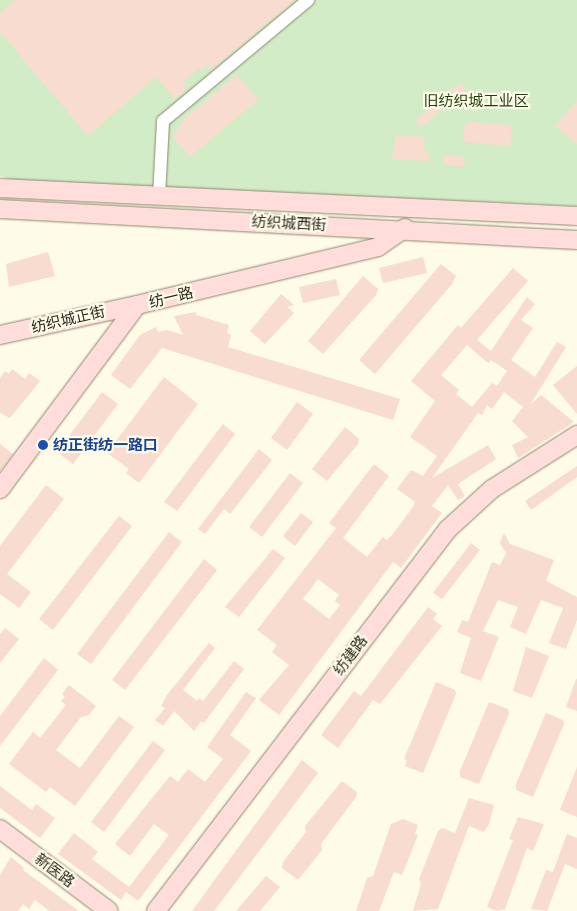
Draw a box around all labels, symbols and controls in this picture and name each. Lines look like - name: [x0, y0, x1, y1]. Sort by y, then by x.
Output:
- park label: 旧纺织城工业区: [424, 92, 528, 110]
- street label: 纺织城西街: [251, 212, 327, 234]
- street label: 纺一路: [147, 283, 195, 311]
- street label: 纺织城正街: [29, 302, 107, 336]
- place label: 纺正街纺一路口: [53, 436, 158, 454]
- marker: 纺正街纺一路口: [37, 439, 49, 451]
- street label: 纺建路: [329, 632, 371, 678]
- street label: 新医路: [32, 849, 78, 891]

